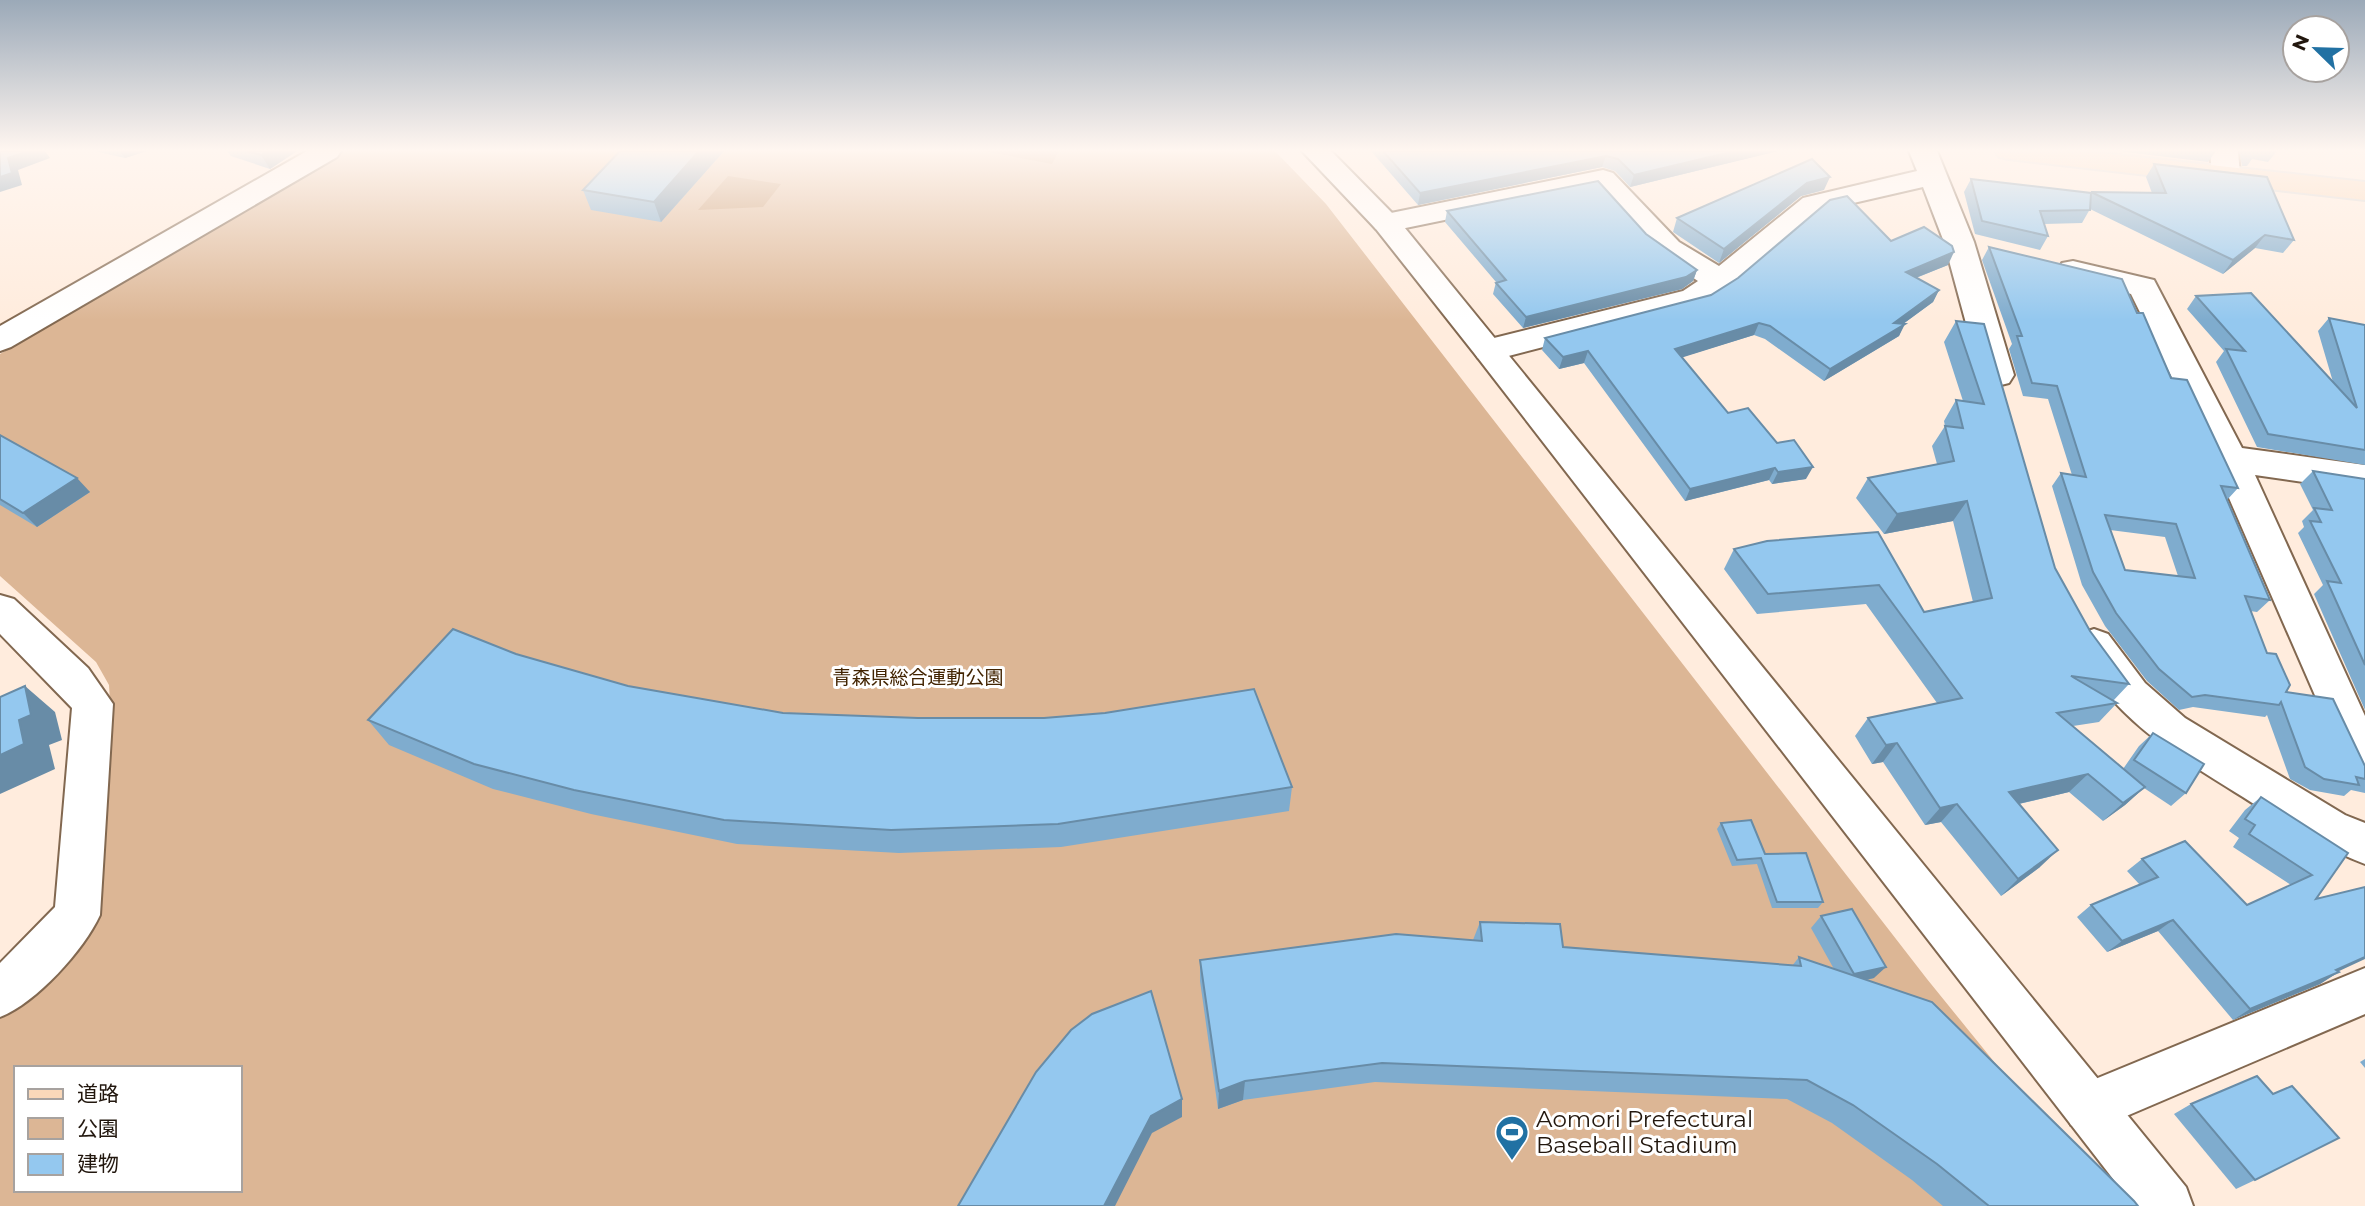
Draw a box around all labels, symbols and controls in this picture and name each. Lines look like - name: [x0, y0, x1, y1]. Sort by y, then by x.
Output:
- north arrow: [2281, 14, 2351, 84]
- text: N: [2287, 31, 2314, 54]
- park label: 青森県総合運動公園: [832, 666, 1004, 689]
- legend: [14, 1066, 242, 1192]
- text: 道路: [77, 1081, 119, 1106]
- place label: Aomori Prefectural Baseball Stadium: [1536, 1105, 1753, 1159]
- sports icon: Aomori Prefectural Baseball Stadium: [1493, 1113, 1531, 1162]
- text: 公園: [77, 1116, 119, 1141]
- text: 建物: [77, 1151, 119, 1176]

